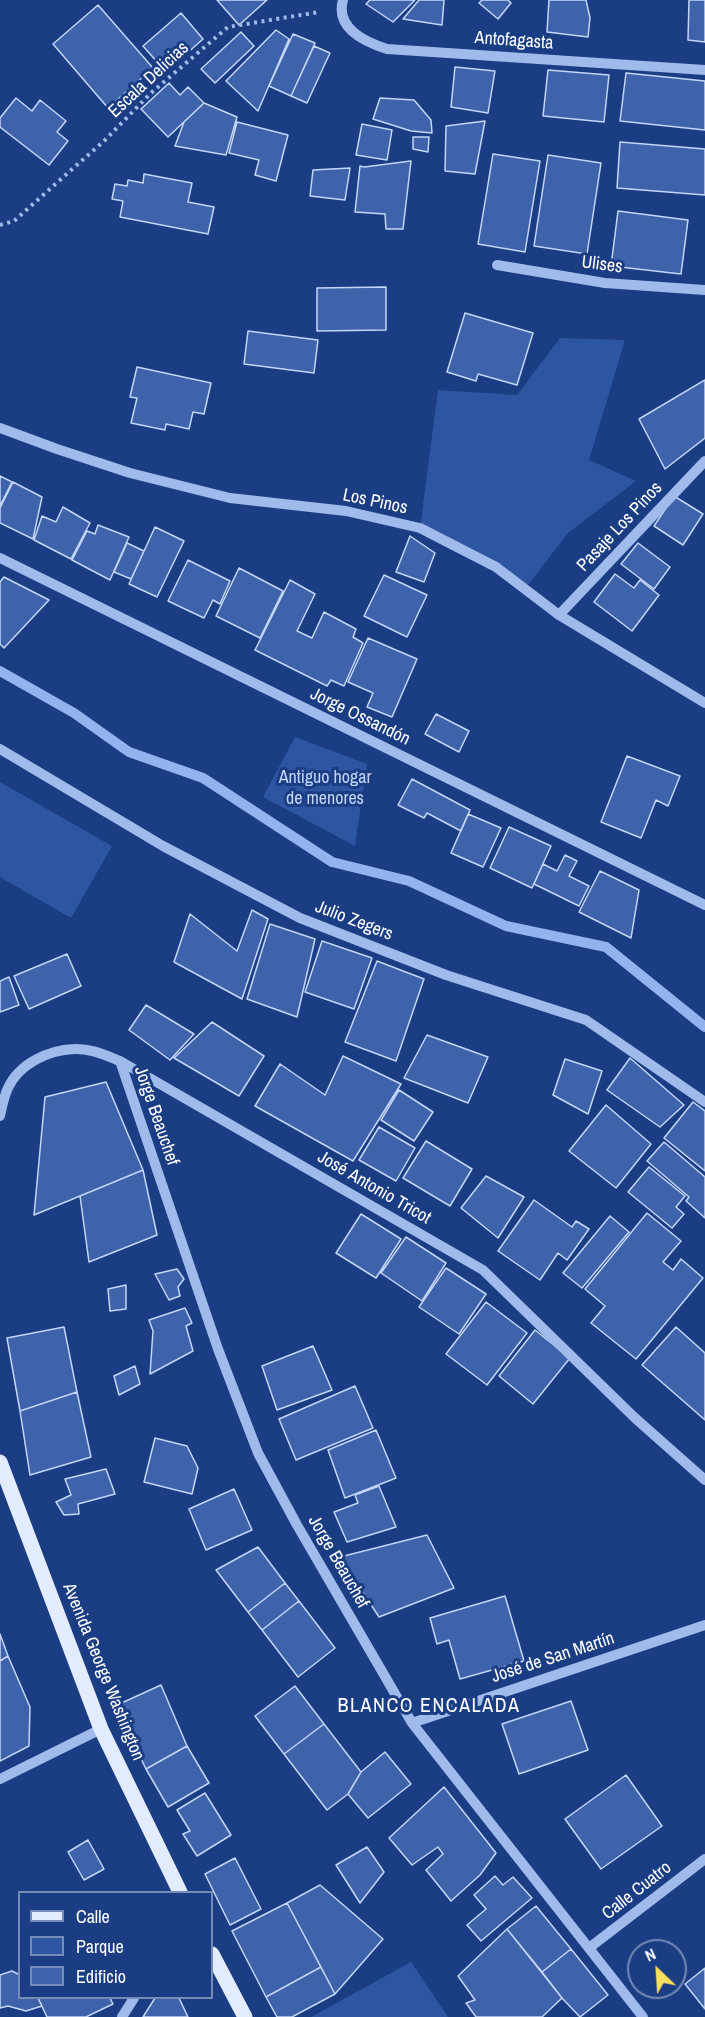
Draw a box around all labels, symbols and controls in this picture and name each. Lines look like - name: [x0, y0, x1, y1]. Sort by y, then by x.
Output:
- street label: Antofagasta: [474, 27, 554, 55]
- street label: Escala Delicias: [104, 37, 194, 123]
- street label: Ulises: [580, 252, 624, 278]
- street label: Pasaje Los Pinos: [573, 478, 667, 576]
- street label: Los Pinos: [341, 485, 409, 519]
- street label: Jorge Ossandón: [307, 684, 413, 750]
- park label: Antiguo hogar de menores: [279, 767, 371, 810]
- street label: Julio Zegers: [312, 896, 396, 946]
- street label: Jorge Beauchef: [129, 1064, 183, 1168]
- street label: José Antonio Tricot: [313, 1147, 435, 1229]
- street label: Jorge Beauchef: [303, 1512, 373, 1612]
- street label: Avenida George Washington: [57, 1580, 149, 1764]
- street label: José de San Martín: [489, 1628, 617, 1688]
- district label: BLANCO ENCALADA: [338, 1695, 520, 1719]
- street label: Calle Cuatro: [598, 1857, 676, 1925]
- legend: [18, 1891, 213, 1999]
- text: Calle: [76, 1904, 110, 1929]
- text: Parque: [76, 1934, 124, 1959]
- north arrow: [627, 1939, 687, 1999]
- text: N: [641, 1943, 659, 1966]
- text: Edificio: [76, 1964, 126, 1989]

